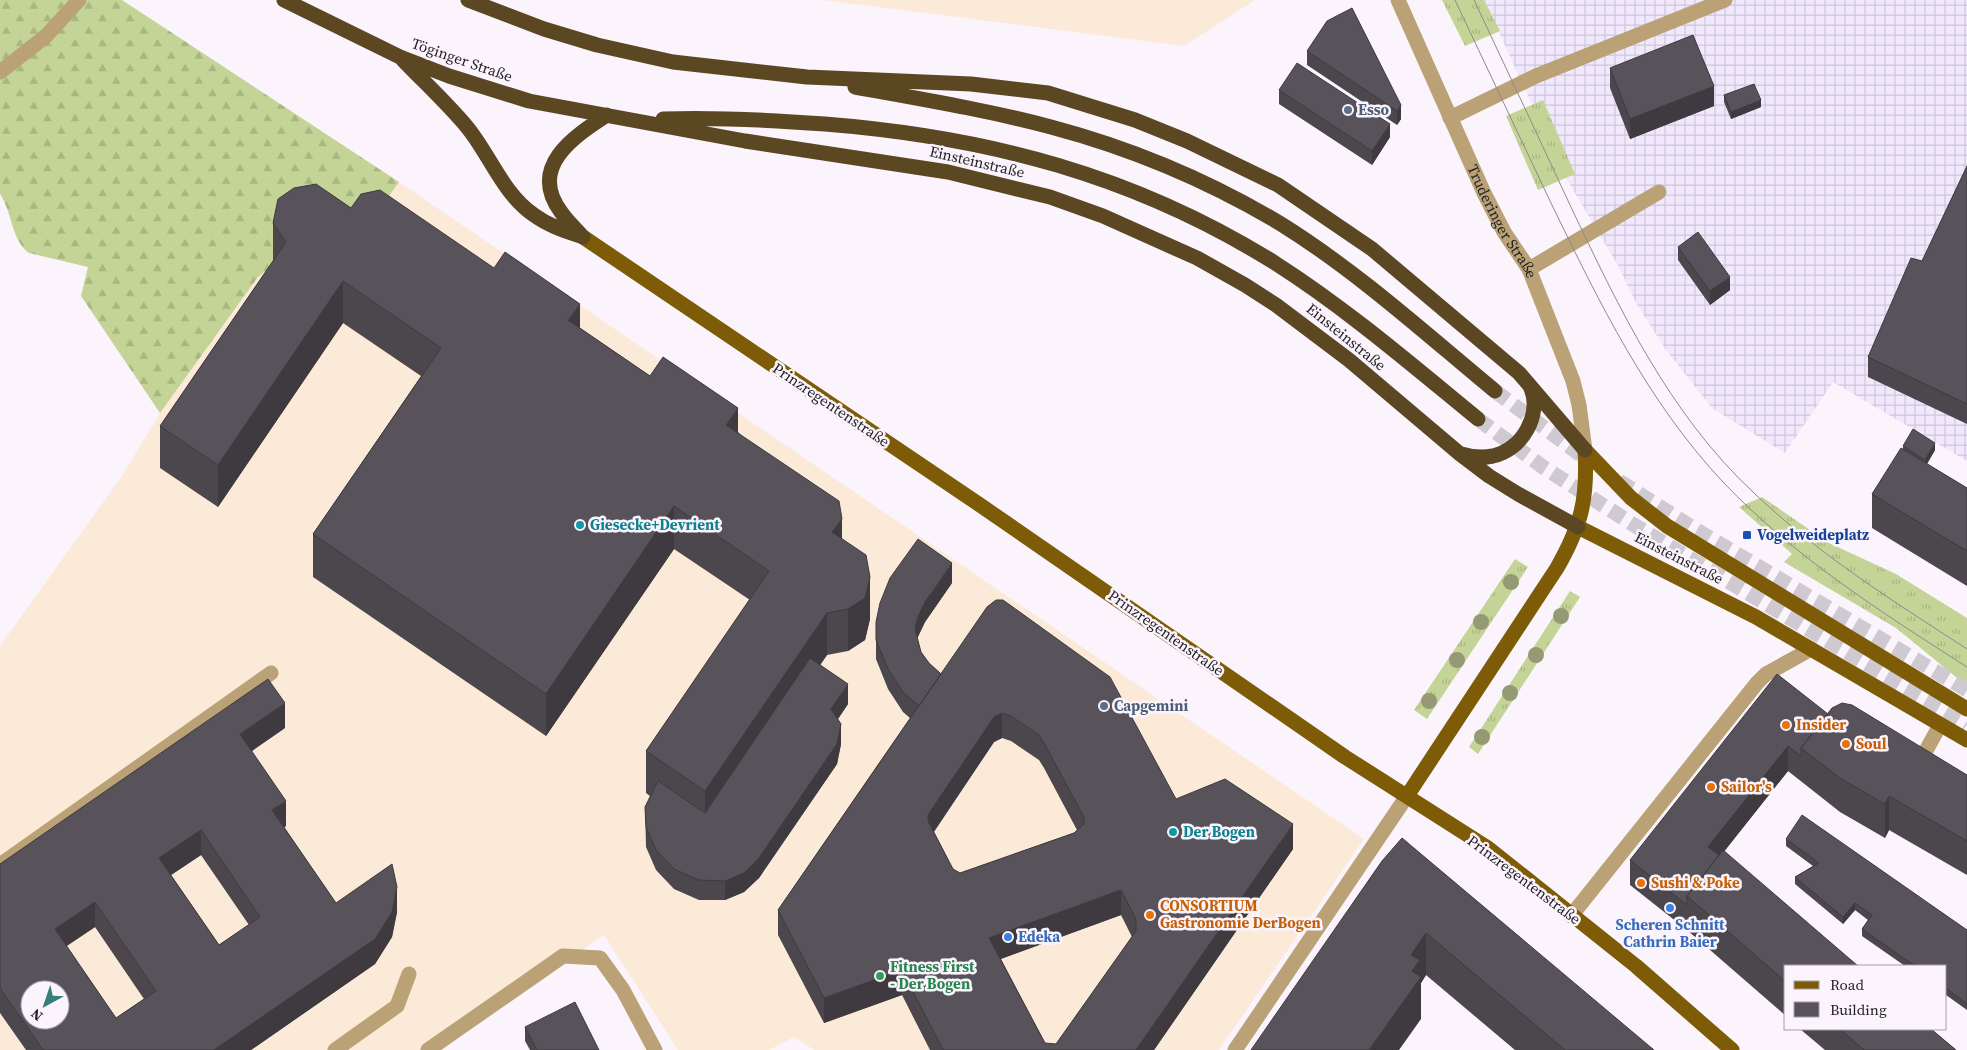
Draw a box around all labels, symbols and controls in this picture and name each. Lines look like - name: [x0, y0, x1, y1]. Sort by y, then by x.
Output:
- street label: Töginger Straße: [409, 32, 516, 87]
- place label: Esso: [1358, 99, 1390, 120]
- marker: Esso: [1342, 104, 1354, 116]
- street label: Einsteinstraße: [928, 140, 1027, 183]
- street label: Truderinger Straße: [1463, 161, 1543, 281]
- street label: Einsteinstraße: [1302, 298, 1391, 375]
- street label: Prinzregentenstraße: [769, 358, 894, 452]
- place label: Giesecke+Devrient: [590, 514, 720, 535]
- marker: Giesecke+Devrient: [574, 519, 586, 531]
- place label: Vogelweideplatz: [1757, 524, 1869, 545]
- street label: Einsteinstraße: [1631, 526, 1727, 589]
- marker: Vogelweideplatz: [1741, 529, 1753, 541]
- street label: Prinzregentenstraße: [1104, 585, 1229, 681]
- place label: Capgemini: [1114, 695, 1188, 716]
- marker: Capgemini: [1098, 700, 1110, 712]
- place label: Insider: [1796, 714, 1846, 735]
- marker: Insider: [1780, 719, 1792, 731]
- place label: Soul: [1856, 733, 1887, 754]
- marker: Soul: [1840, 738, 1852, 750]
- place label: Sailor's: [1721, 776, 1772, 797]
- marker: Sailor's: [1705, 781, 1717, 793]
- place label: Der Bogen: [1183, 821, 1255, 842]
- marker: Der Bogen: [1167, 826, 1179, 838]
- street label: Prinzregentenstraße: [1463, 830, 1586, 929]
- place label: Sushi & Poke: [1651, 872, 1740, 893]
- marker: Sushi & Poke: [1635, 877, 1647, 889]
- place label: CONSORTIUM Gastronomie DerBogen: [1160, 895, 1321, 933]
- marker: Scheren Schnitt Cathrin Baier: [1664, 902, 1676, 914]
- marker: CONSORTIUM Gastronomie DerBogen: [1144, 909, 1156, 921]
- place label: Scheren Schnitt Cathrin Baier: [1616, 914, 1725, 952]
- place label: Edeka: [1018, 926, 1061, 947]
- marker: Edeka: [1002, 931, 1014, 943]
- place label: Fitness First - Der Bogen: [890, 956, 975, 994]
- legend: [1784, 965, 1947, 1030]
- marker: Fitness First - Der Bogen: [874, 970, 886, 982]
- text: Road: [1830, 974, 1864, 995]
- north arrow: [20, 980, 70, 1030]
- text: Building: [1830, 999, 1887, 1020]
- text: N: [26, 1004, 47, 1026]

